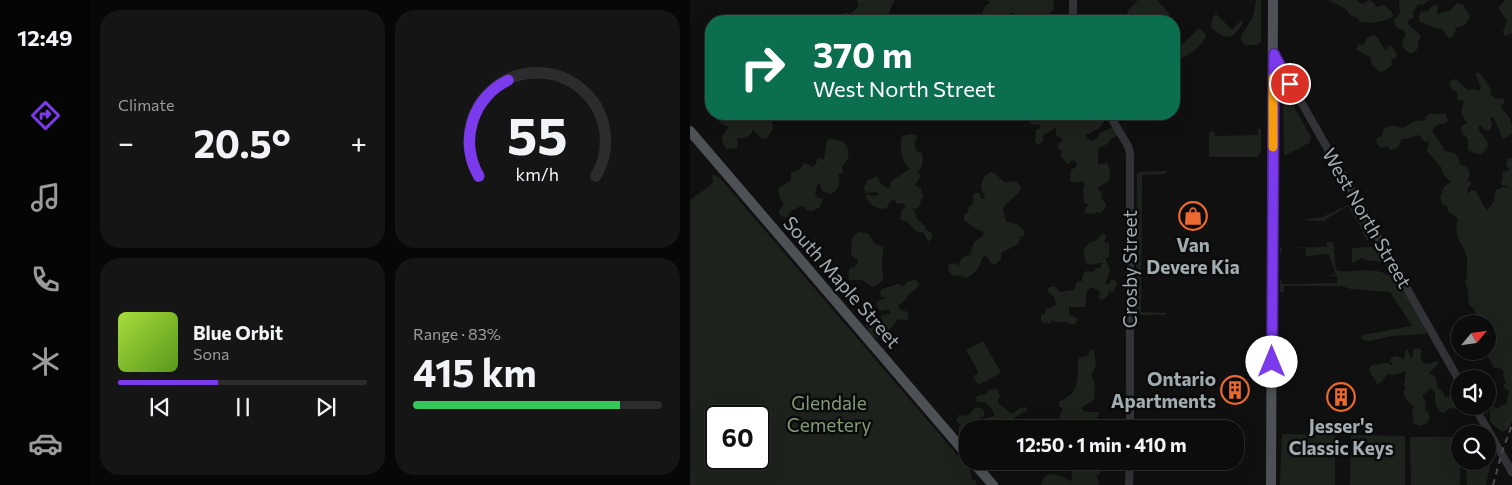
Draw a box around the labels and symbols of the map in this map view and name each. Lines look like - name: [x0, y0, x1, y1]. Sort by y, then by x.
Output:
- pin: [1269, 63, 1311, 105]
- street label: West North Street: [1318, 144, 1417, 292]
- shop icon: Van Devere Kia: [1178, 201, 1208, 231]
- street label: Crosby Street: [1118, 210, 1141, 328]
- street label: South Maple Street: [779, 211, 906, 352]
- place label: Van Devere Kia: [1146, 233, 1240, 278]
- north arrow: [1451, 315, 1496, 360]
- position arrow: [1245, 335, 1297, 387]
- place label: Ontario Apartments: [1111, 367, 1216, 412]
- building icon: Ontario Apartments: [1220, 375, 1250, 405]
- building icon: Jesser's Classic Keys: [1326, 382, 1356, 412]
- park label: Glendale Cemetery: [787, 391, 871, 436]
- speed limit sign: 60: [705, 405, 770, 470]
- place label: Jesser's Classic Keys: [1288, 414, 1394, 459]

